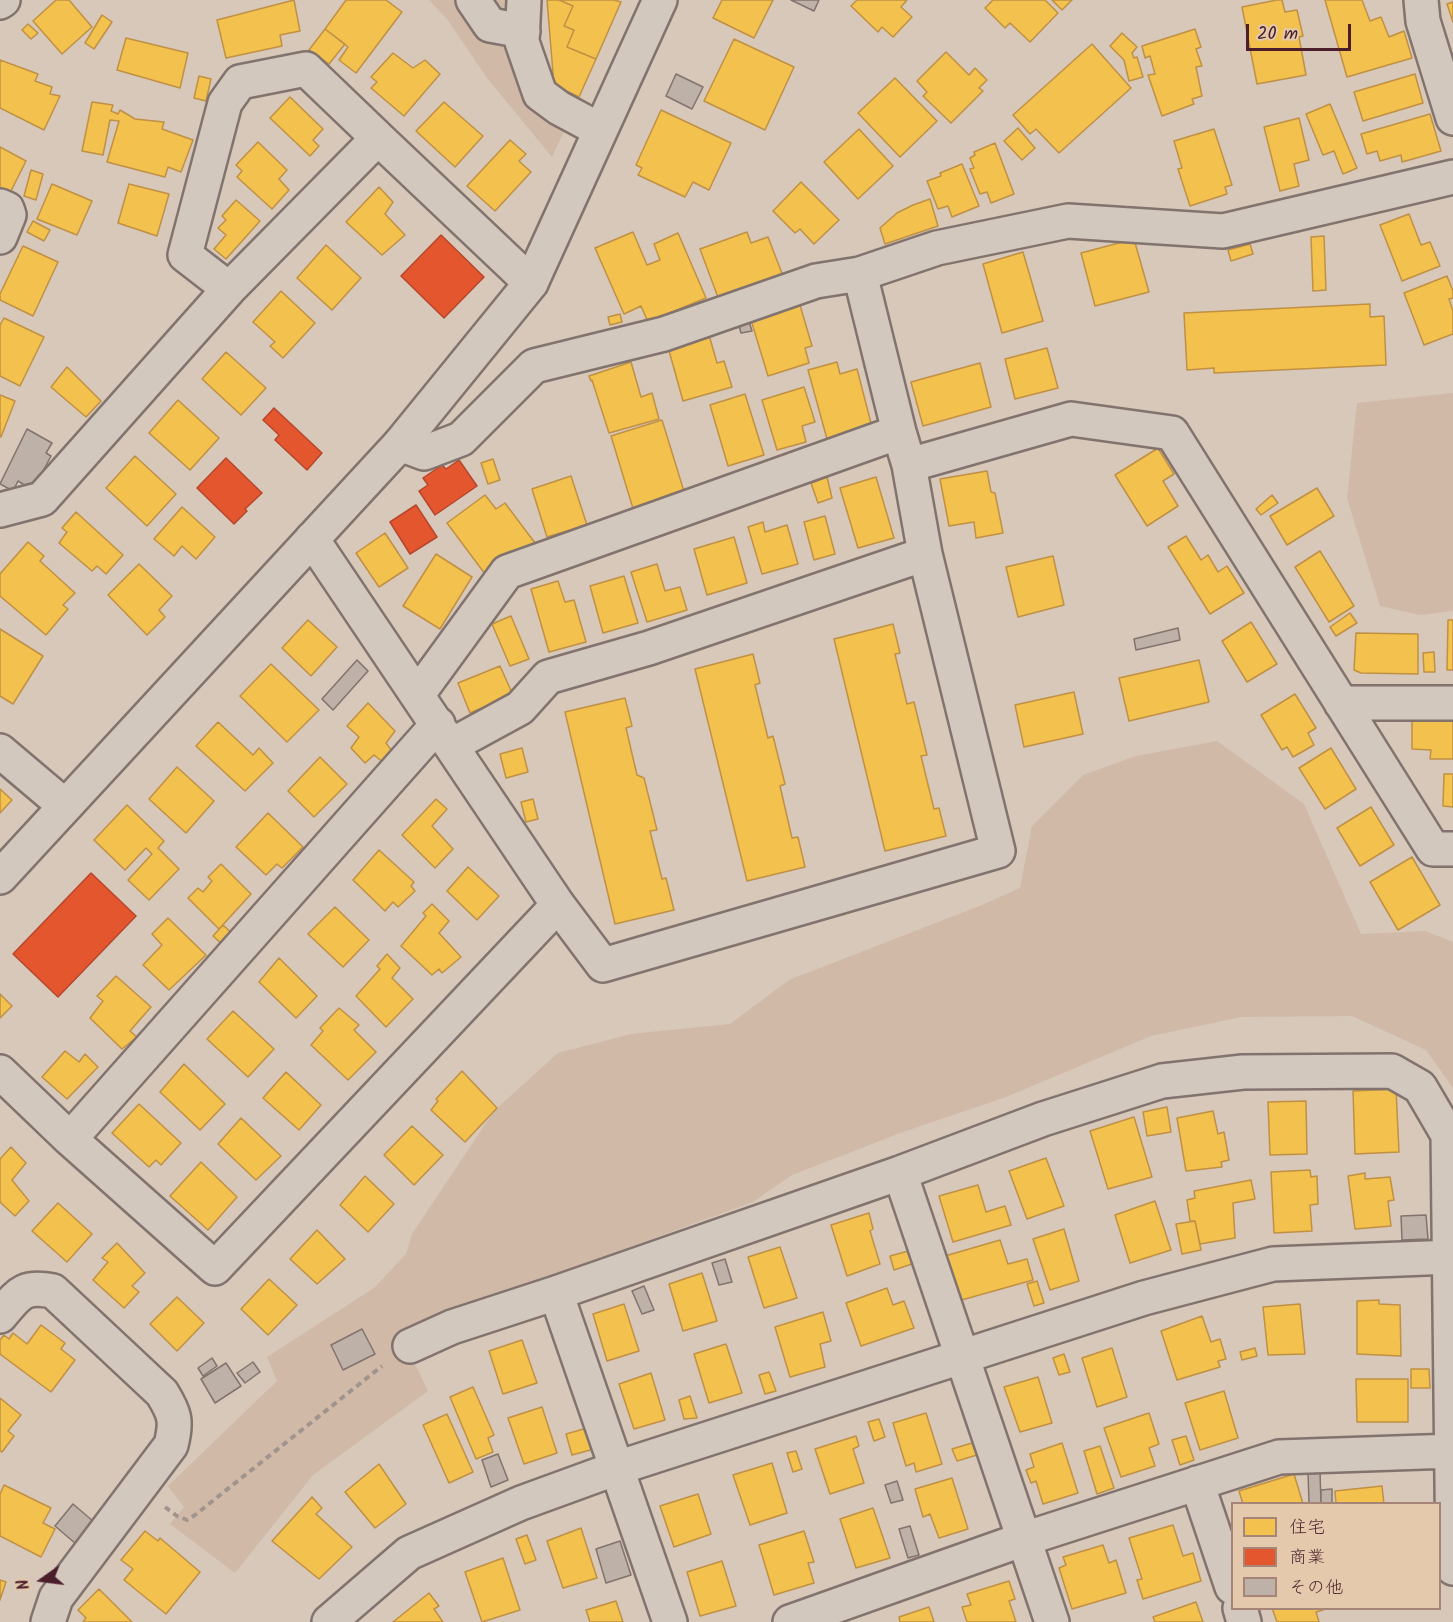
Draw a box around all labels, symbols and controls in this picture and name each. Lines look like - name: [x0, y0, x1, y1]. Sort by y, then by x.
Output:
- scale bar: [1249, 12, 1354, 50]
- text: 20 m: [1257, 20, 1298, 49]
- legend: [1231, 1502, 1441, 1610]
- text: 住宅: [1289, 1514, 1325, 1543]
- text: 商業: [1289, 1544, 1325, 1573]
- north arrow: [12, 1550, 72, 1610]
- text: その他: [1289, 1574, 1343, 1603]
- text: N: [11, 1577, 37, 1592]

